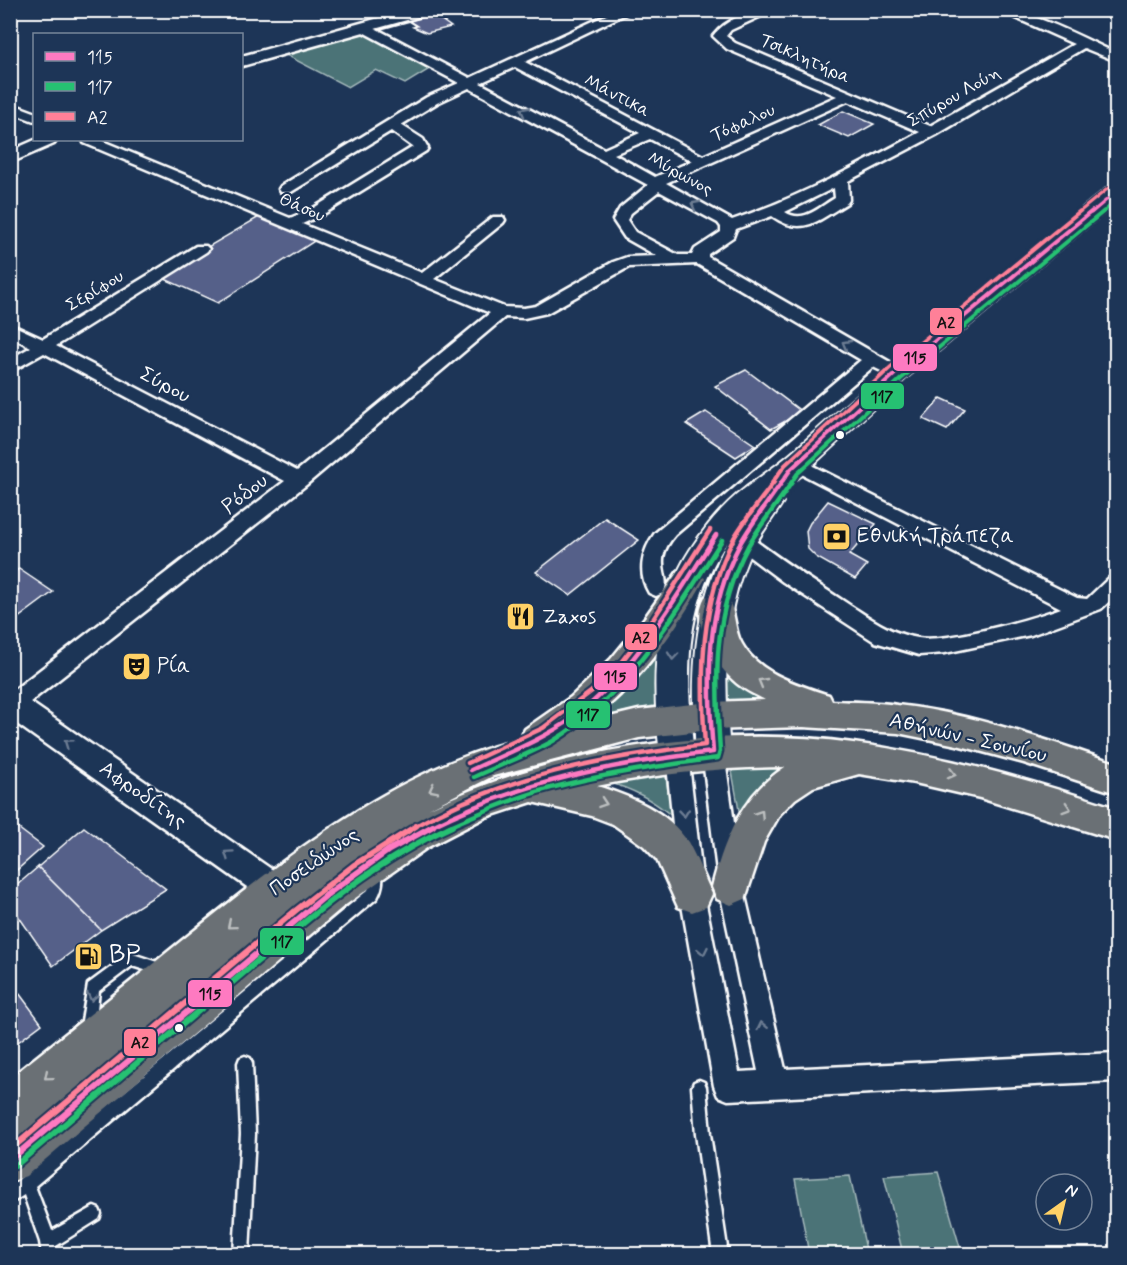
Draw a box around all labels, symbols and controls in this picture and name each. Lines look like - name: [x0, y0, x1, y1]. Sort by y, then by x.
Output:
- street label: Τσικλητήρα: [756, 28, 854, 90]
- legend: [33, 33, 243, 141]
- text: 115: [87, 46, 113, 70]
- street label: Σπύρου Λούη: [903, 61, 1005, 133]
- street label: Μάντικα: [580, 69, 654, 123]
- text: 117: [87, 76, 113, 100]
- street label: Τόφαλου: [707, 98, 779, 148]
- text: Α2: [87, 106, 108, 130]
- one-way arrow: [519, 107, 530, 118]
- street label: Μύρωνος: [643, 146, 717, 202]
- street label: Θάσου: [275, 188, 329, 228]
- one-way arrow: [690, 201, 701, 212]
- street label: Σερίφου: [62, 264, 128, 318]
- line badge: Α2: [929, 307, 963, 336]
- text: Α2: [937, 313, 955, 334]
- one-way arrow: [842, 339, 852, 351]
- line badge: 115: [892, 343, 938, 372]
- text: 115: [904, 348, 927, 369]
- street label: Σύρου: [135, 360, 195, 410]
- line badge: 117: [860, 382, 905, 410]
- text: 117: [871, 387, 894, 408]
- unlabelled marker: [834, 429, 846, 441]
- street label: Ρόδου: [216, 467, 274, 521]
- bank icon: Εθνική Τράπεζα: [820, 520, 852, 552]
- place label: Εθνική Τράπεζα: [857, 522, 1014, 550]
- restaurant icon: Zaxos: [505, 601, 537, 633]
- place label: Zaxos: [542, 603, 596, 631]
- line badge: Α2: [624, 623, 658, 651]
- text: Α2: [632, 628, 650, 649]
- theatre icon: Ρία: [120, 650, 152, 682]
- place label: Ρία: [157, 652, 190, 680]
- one-way arrow: [666, 652, 679, 661]
- line badge: 115: [593, 662, 638, 691]
- text: 115: [604, 667, 627, 688]
- one-way arrow: [758, 678, 768, 690]
- line badge: 117: [565, 700, 611, 729]
- text: 117: [577, 705, 600, 726]
- street label: Αθήνών - Σουνίου: [886, 706, 1050, 770]
- one-way arrow: [63, 739, 74, 750]
- street label: Αφροδίτης: [94, 755, 192, 835]
- one-way arrow: [947, 767, 957, 780]
- one-way arrow: [428, 782, 439, 794]
- one-way arrow: [598, 796, 608, 809]
- one-way arrow: [1061, 801, 1072, 813]
- one-way arrow: [677, 809, 690, 818]
- one-way arrow: [753, 810, 765, 820]
- street label: Ποσειδώνος: [264, 821, 364, 903]
- one-way arrow: [223, 850, 234, 861]
- one-way arrow: [227, 918, 238, 929]
- line badge: 117: [259, 927, 305, 956]
- text: 117: [271, 932, 294, 953]
- place label: BP: [109, 939, 140, 973]
- fuel station icon: BP: [72, 940, 104, 972]
- one-way arrow: [696, 946, 709, 956]
- line badge: 115: [187, 979, 233, 1008]
- text: 115: [199, 984, 222, 1005]
- one-way arrow: [86, 992, 99, 1002]
- one-way arrow: [756, 1021, 769, 1031]
- unlabelled marker: [173, 1022, 185, 1034]
- line badge: Α2: [123, 1028, 157, 1057]
- text: Α2: [131, 1033, 149, 1054]
- one-way arrow: [44, 1069, 55, 1080]
- north arrow: [1034, 1172, 1094, 1232]
- text: N: [1061, 1179, 1082, 1202]

